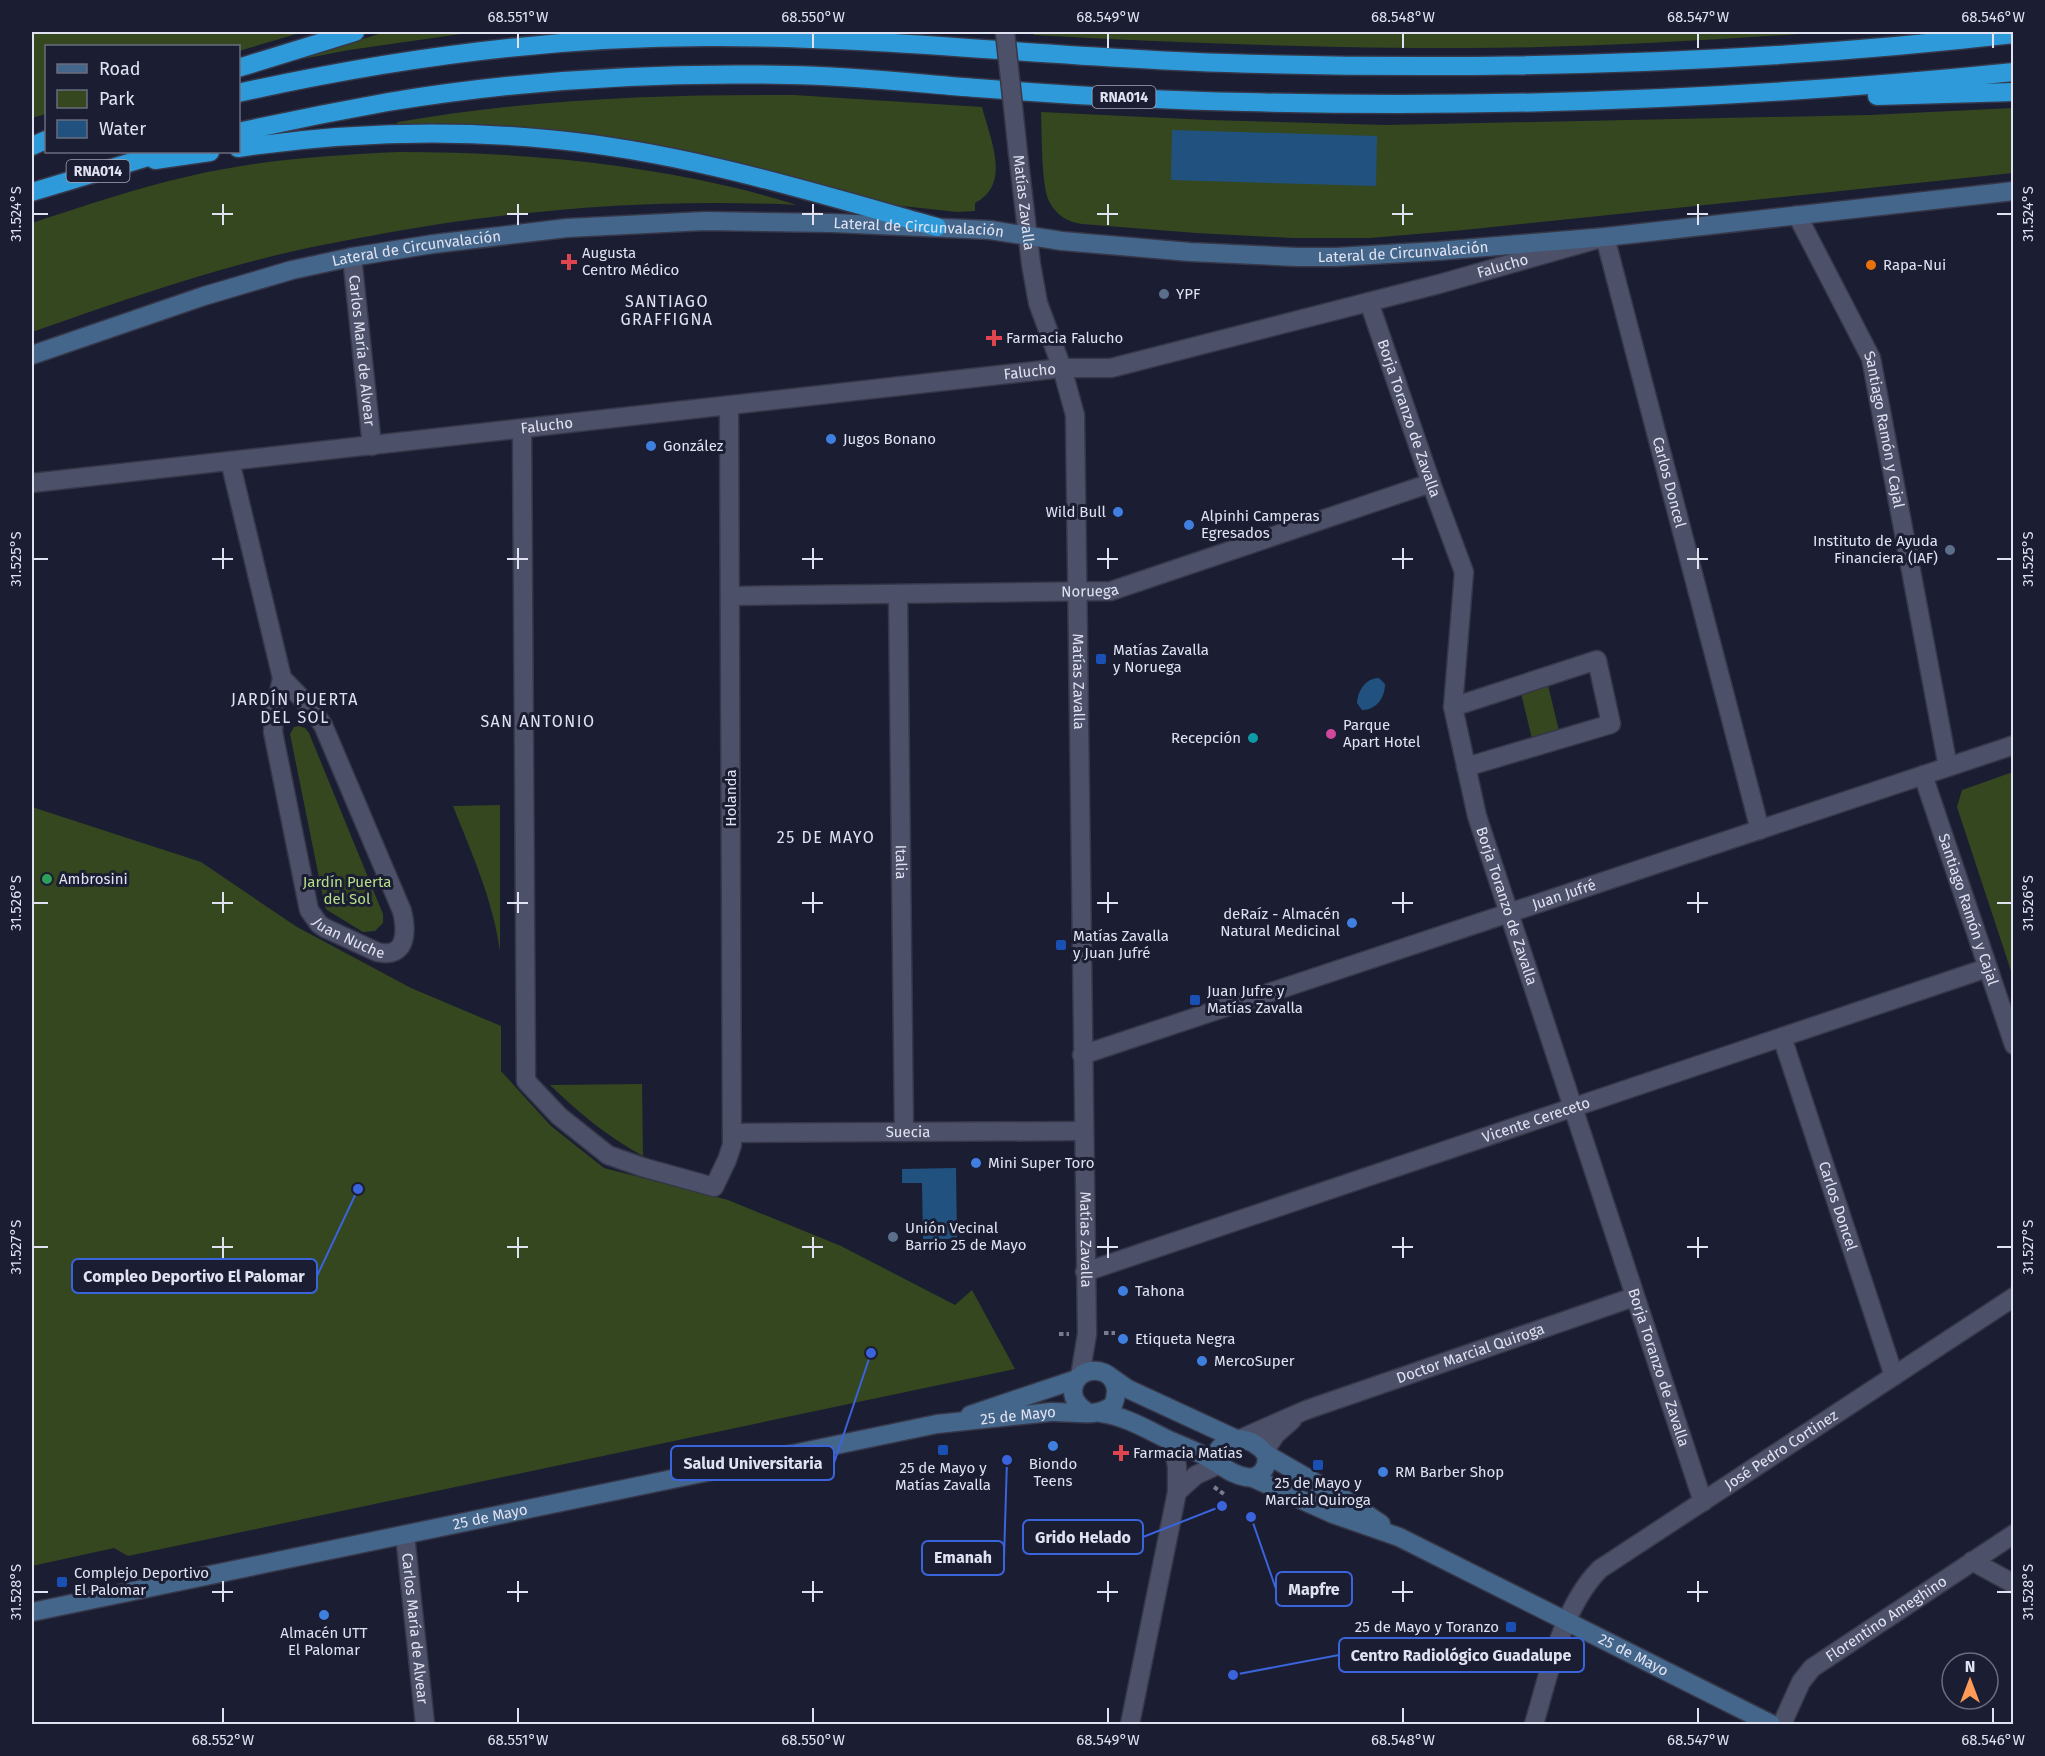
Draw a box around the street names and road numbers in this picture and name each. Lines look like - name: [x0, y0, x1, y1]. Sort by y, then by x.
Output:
- road number: RNA014: [1092, 86, 1156, 108]
- street label: Matías Zavalla: [1009, 154, 1038, 251]
- road number: RNA014: [66, 160, 130, 182]
- street label: Lateral de Circunvalación: [833, 214, 1005, 241]
- street label: Lateral de Circunvalación: [330, 227, 502, 270]
- street label: Lateral de Circunvalación: [1318, 238, 1489, 266]
- street label: Falucho: [1475, 250, 1530, 282]
- street label: Carlos María de Alvear: [345, 274, 379, 427]
- street label: Borja Toranzo de Zavalla: [1373, 337, 1445, 500]
- street label: Santiago Ramón y Cajal: [1860, 348, 1908, 510]
- street label: Falucho: [1003, 360, 1057, 383]
- street label: Falucho: [520, 414, 574, 437]
- street label: Carlos Doncel: [1649, 435, 1690, 530]
- street label: Noruega: [1061, 580, 1121, 601]
- street label: Matías Zavalla: [1069, 633, 1088, 730]
- street label: Holanda: [722, 769, 740, 827]
- street label: Borja Toranzo de Zavalla: [1472, 824, 1541, 987]
- street label: Santiago Ramón y Cajal: [1934, 831, 2002, 988]
- street label: Italia: [892, 845, 910, 879]
- street label: Juan Jufré: [1530, 876, 1598, 914]
- street label: Juan Nuche: [308, 914, 386, 962]
- street label: Vicente Cereceto: [1480, 1093, 1592, 1146]
- street label: Suecia: [886, 1123, 930, 1141]
- street label: Carlos Doncel: [1815, 1159, 1861, 1254]
- street label: Matías Zavalla: [1076, 1191, 1095, 1288]
- street label: Borja Toranzo de Zavalla: [1624, 1286, 1693, 1449]
- street label: Doctor Marcial Quiroga: [1394, 1320, 1547, 1387]
- street label: 25 de Mayo: [980, 1403, 1056, 1428]
- street label: José Pedro Cortinez: [1721, 1406, 1842, 1494]
- street label: 25 de Mayo: [451, 1500, 529, 1533]
- street label: Carlos María de Alvear: [398, 1552, 432, 1705]
- street label: Florentino Ameghino: [1822, 1572, 1950, 1665]
- street label: 25 de Mayo: [1596, 1630, 1671, 1680]

